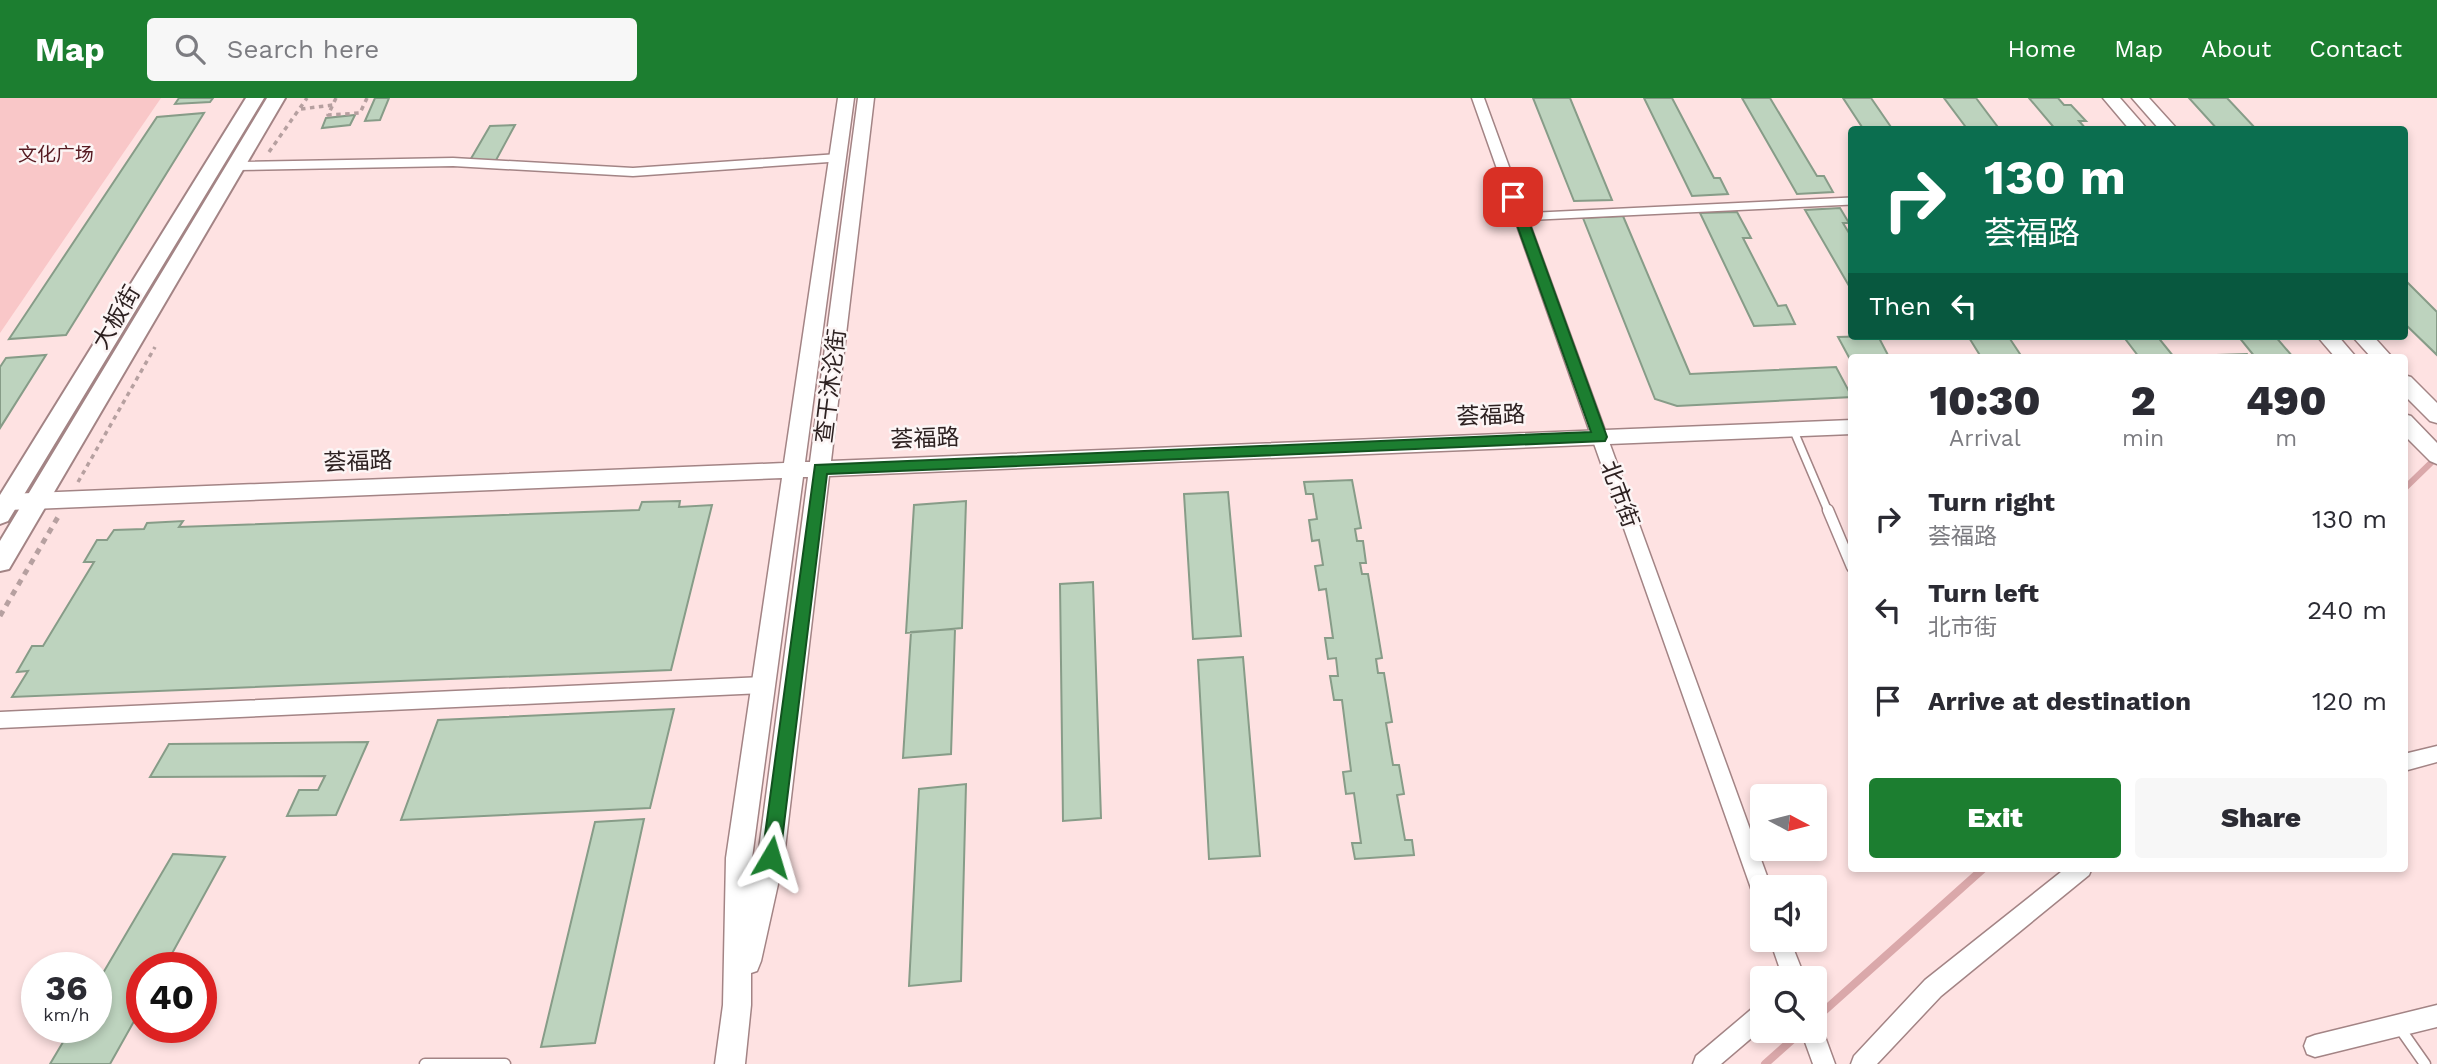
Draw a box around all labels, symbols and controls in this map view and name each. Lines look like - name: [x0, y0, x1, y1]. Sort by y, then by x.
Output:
- search box: [147, 18, 637, 81]
- text: Map: [35, 30, 105, 69]
- icon: search: [171, 30, 209, 68]
- text: Search here: [227, 34, 379, 64]
- text: Home: [2008, 35, 2076, 63]
- text: Map: [2114, 35, 2163, 63]
- text: About: [2201, 35, 2271, 63]
- text: Contact: [2309, 35, 2402, 63]
- park label: 文化广场: [18, 143, 94, 166]
- text: 130 m: [1984, 148, 2126, 206]
- icon: right: [1869, 154, 1960, 245]
- pin: [1483, 167, 1543, 227]
- icon: arrive: [1494, 178, 1532, 216]
- text: 荟福路: [1984, 214, 2080, 252]
- street label: 大板街: [87, 281, 146, 354]
- icon: left: [1945, 287, 1983, 325]
- text: Then: [1869, 291, 1931, 321]
- street label: 查干沐沦街: [810, 327, 851, 445]
- text: 10:30: [1929, 376, 2041, 425]
- text: 2: [2131, 376, 2156, 425]
- text: 490: [2246, 376, 2327, 425]
- street label: 荟福路: [1456, 401, 1526, 430]
- street label: 荟福路: [890, 424, 960, 453]
- text: Arrival: [1949, 425, 2021, 452]
- text: min: [2122, 425, 2164, 452]
- text: m: [2275, 425, 2297, 452]
- street label: 荟福路: [323, 447, 393, 476]
- street label: 北市街: [1595, 457, 1644, 531]
- text: Turn right: [1928, 487, 2055, 517]
- icon: right: [1869, 500, 1907, 538]
- text: 130 m: [2312, 504, 2387, 534]
- text: 荟福路: [1928, 523, 1997, 550]
- text: Turn left: [1928, 578, 2039, 608]
- icon: left: [1869, 591, 1907, 629]
- text: 240 m: [2307, 595, 2387, 625]
- text: 北市街: [1928, 614, 1997, 641]
- icon: arrive: [1869, 682, 1907, 720]
- text: Arrive at destination: [1928, 686, 2191, 716]
- text: 120 m: [2312, 686, 2387, 716]
- button: Exit: [1869, 778, 2121, 858]
- button: Share: [2135, 778, 2387, 858]
- north arrow: [1750, 784, 1827, 861]
- map controls: [1750, 784, 1827, 1043]
- position arrow: [734, 820, 808, 894]
- button: sound: [1750, 875, 1827, 952]
- speed limit sign: 40: [126, 952, 217, 1043]
- button: search: [1750, 966, 1827, 1043]
- text: 36: [45, 967, 88, 1009]
- text: km/h: [43, 1004, 90, 1025]

